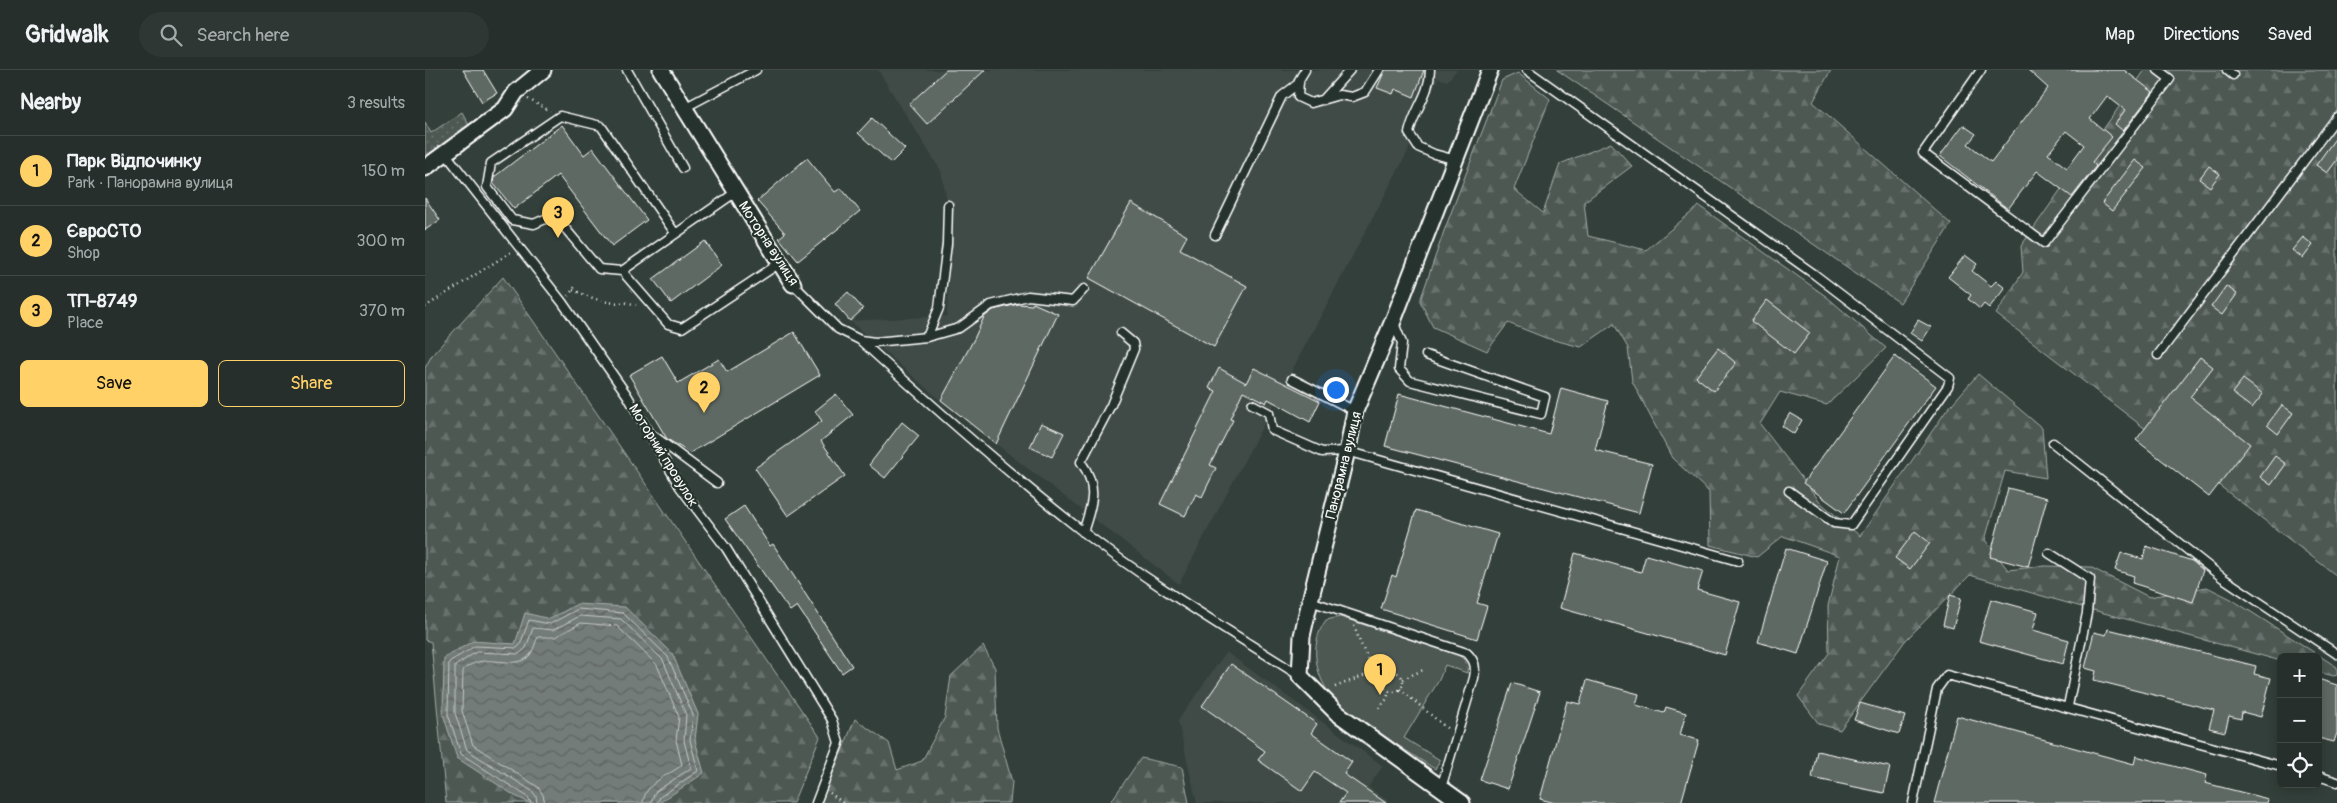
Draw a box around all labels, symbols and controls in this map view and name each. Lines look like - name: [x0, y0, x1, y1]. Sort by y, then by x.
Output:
- search box: [139, 12, 489, 57]
- text: Gridwalk: [25, 20, 109, 49]
- icon: search: [157, 21, 185, 49]
- text: Search here: [197, 23, 289, 47]
- text: Map: [2105, 23, 2135, 46]
- text: Directions: [2163, 23, 2239, 46]
- text: Saved: [2267, 23, 2312, 46]
- text: Nearby: [20, 89, 81, 116]
- text: 3 results: [347, 93, 405, 113]
- text: Парк Відпочинку: [67, 149, 201, 173]
- text: 1: [33, 161, 39, 181]
- text: 150 m: [361, 161, 405, 181]
- text: Park · Панорамна вулиця: [67, 173, 233, 193]
- pin: 3: [542, 197, 574, 238]
- street label: Моторна вулиця: [735, 198, 802, 289]
- text: ЄвроСТО: [67, 219, 141, 243]
- text: 2: [32, 231, 40, 251]
- text: 300 m: [357, 231, 405, 251]
- text: Shop: [67, 243, 100, 263]
- text: ТП-8749: [67, 289, 137, 313]
- text: 3: [32, 301, 40, 321]
- text: 370 m: [359, 301, 405, 321]
- text: Place: [67, 313, 103, 333]
- button: Save: [20, 360, 208, 407]
- button: Share: [218, 360, 405, 407]
- pin: 2: [688, 372, 720, 413]
- your location: [1323, 377, 1349, 403]
- street label: Моторний провулок: [625, 401, 702, 510]
- street label: Панорамна вулиця: [1322, 410, 1365, 521]
- map controls: [2277, 653, 2322, 788]
- button: +: [2277, 653, 2322, 698]
- pin: 1: [1364, 654, 1396, 695]
- button: −: [2277, 698, 2322, 743]
- button: locate: [2277, 743, 2322, 788]

